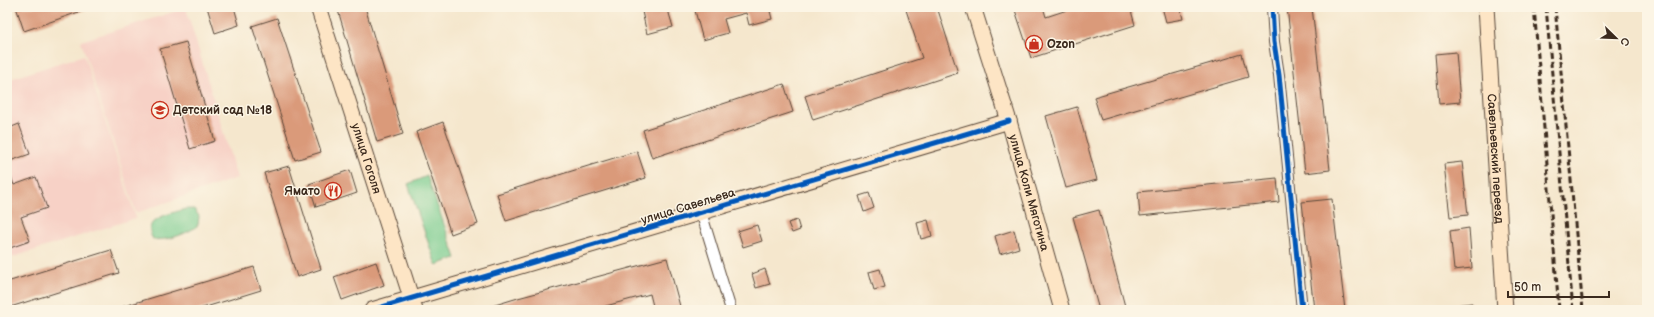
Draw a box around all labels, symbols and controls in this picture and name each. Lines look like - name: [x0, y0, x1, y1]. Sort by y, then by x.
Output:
- north arrow: [1596, 18, 1636, 58]
- shop icon: Ozon: [1024, 34, 1044, 54]
- text: С: [1617, 36, 1632, 48]
- place label: Ozon: [1047, 37, 1075, 52]
- street label: Савельевский переезд: [1483, 93, 1507, 225]
- school or university icon: Детский сад №18: [150, 100, 170, 120]
- place label: Детский сад №18: [173, 103, 272, 118]
- street label: улица Гоголя: [348, 121, 384, 196]
- street label: улица Коли Мяготина: [1005, 133, 1052, 253]
- restaurant icon: Ямато: [323, 181, 343, 201]
- place label: Ямато: [284, 184, 320, 199]
- street label: улица Савельева: [639, 185, 737, 228]
- scale bar: [1508, 273, 1609, 299]
- text: 50 m: [1514, 280, 1541, 295]

